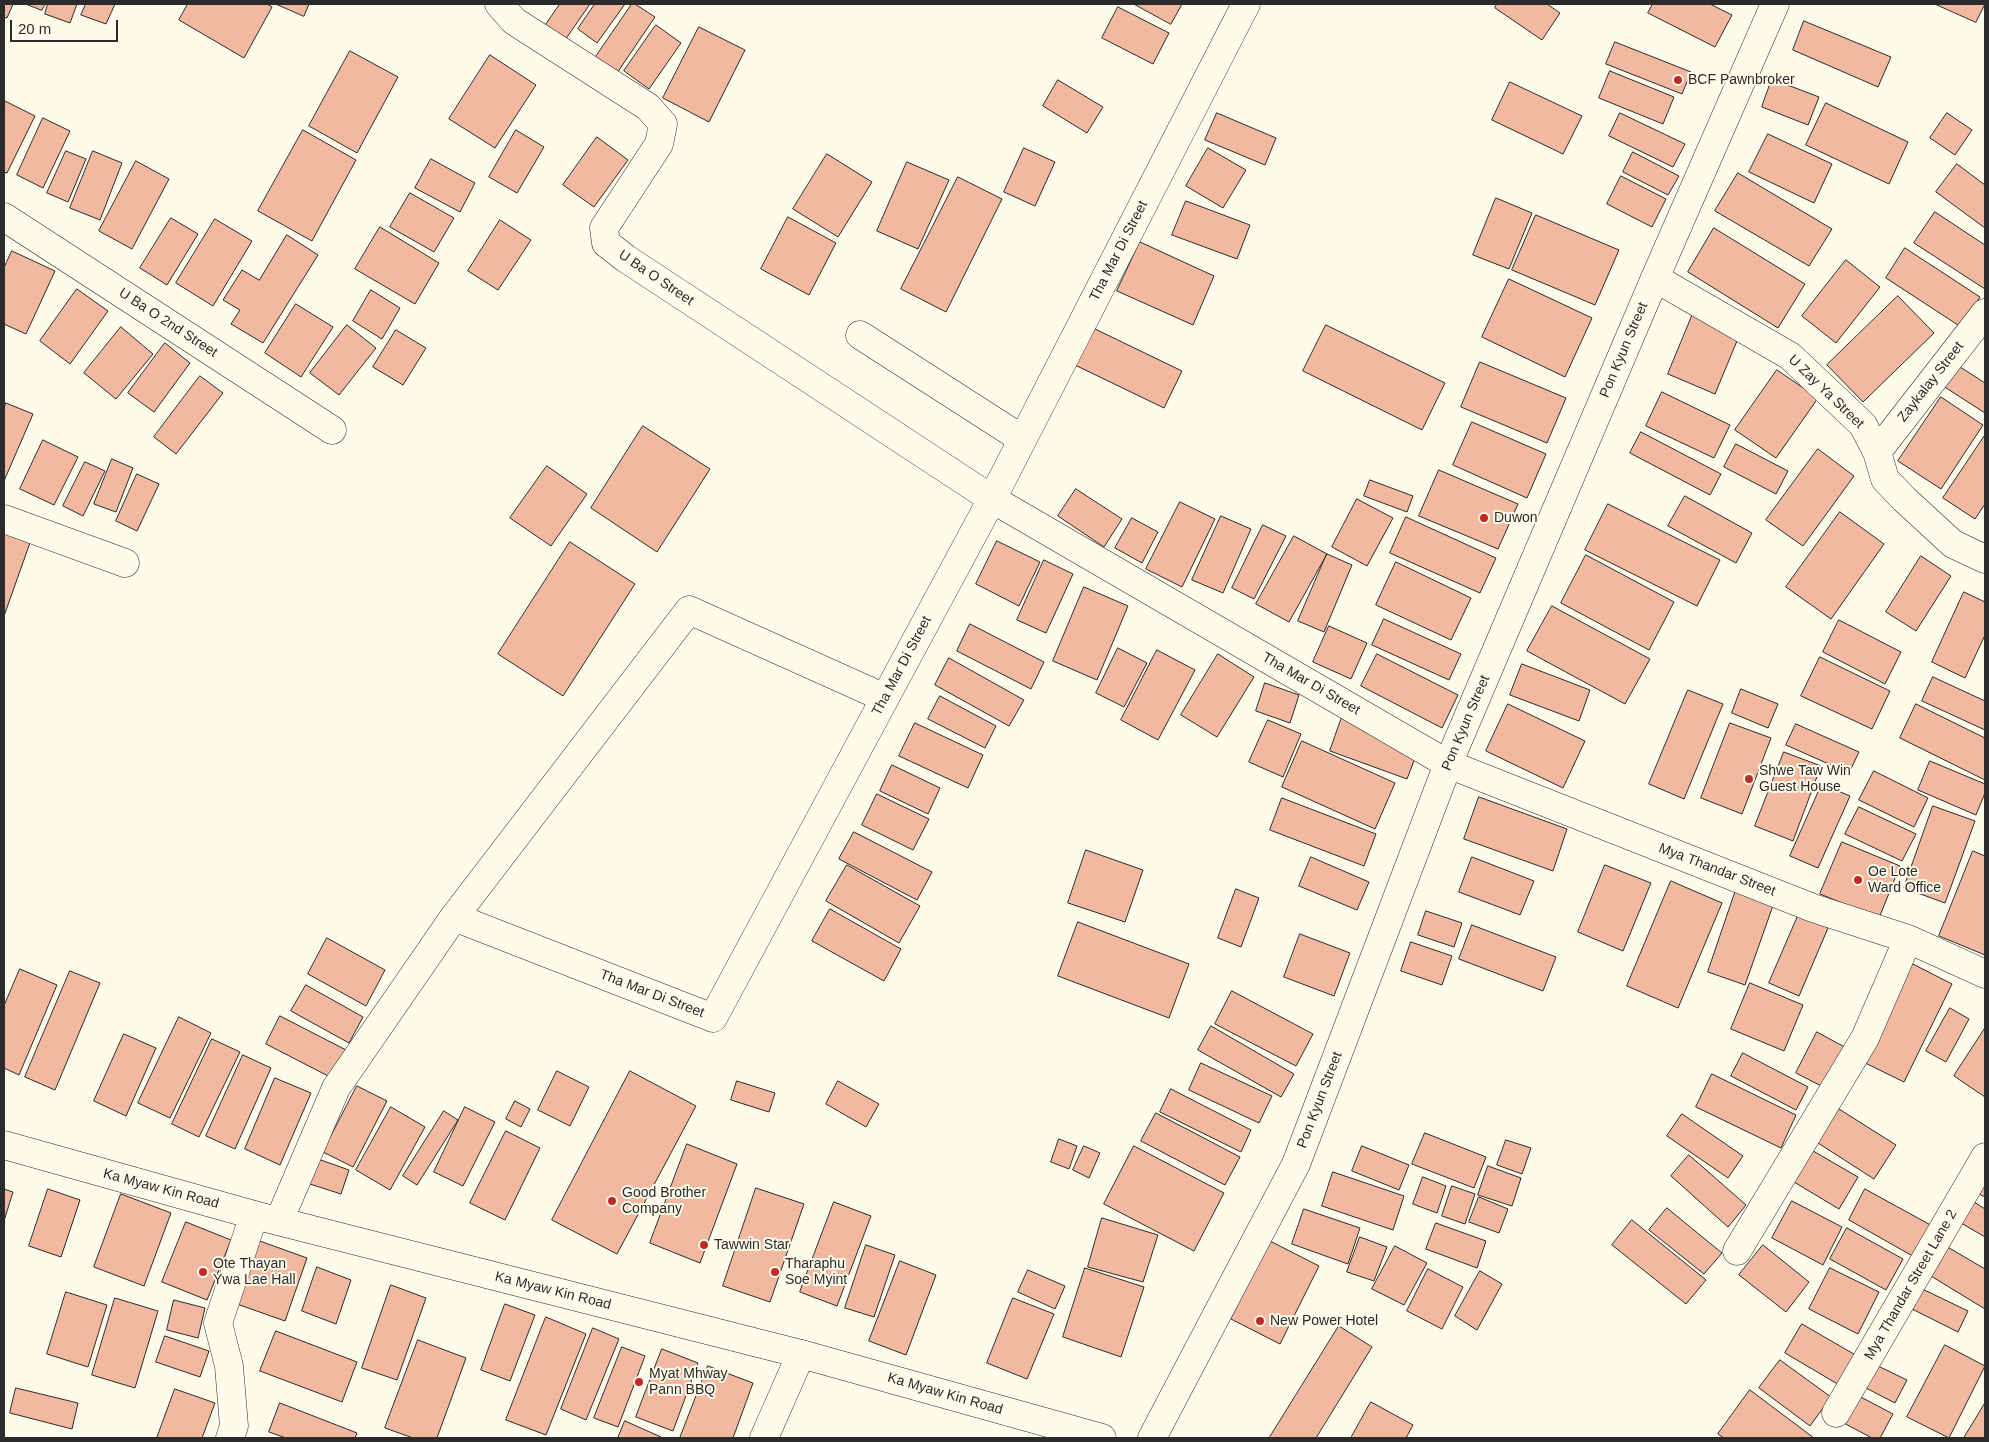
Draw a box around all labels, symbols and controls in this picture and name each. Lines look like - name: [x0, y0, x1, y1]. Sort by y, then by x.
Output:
- scale bar: [12, 10, 120, 42]
- text: 20 m: [18, 20, 51, 37]
- place label: BCF Pawnbroker: [1688, 72, 1795, 88]
- marker: BCF Pawnbroker: [1672, 74, 1684, 86]
- street label: Tha Mar Di Street: [1086, 198, 1152, 304]
- street label: U Ba O Street: [615, 247, 697, 309]
- street label: U Ba O 2nd Street: [115, 285, 221, 361]
- street label: Pon Kyun Street: [1596, 300, 1652, 400]
- street label: Zaykalay Street: [1894, 339, 1968, 425]
- street label: U Zay Ya Street: [1785, 352, 1867, 432]
- place label: Duwon: [1494, 510, 1538, 526]
- marker: Duwon: [1478, 512, 1490, 524]
- street label: Tha Mar Di Street: [869, 613, 935, 719]
- street label: Tha Mar Di Street: [1259, 649, 1363, 719]
- street label: Pon Kyun Street: [1438, 673, 1494, 773]
- place label: Shwe Taw Win Guest House: [1759, 763, 1851, 796]
- marker: Shwe Taw Win Guest House: [1743, 773, 1755, 785]
- street label: Mya Thandar Street: [1656, 840, 1778, 900]
- place label: Oe Lote Ward Office: [1868, 864, 1941, 896]
- marker: Oe Lote Ward Office: [1852, 874, 1864, 886]
- street label: Tha Mar Di Street: [597, 966, 707, 1022]
- street label: Pon Kyun Street: [1294, 1049, 1346, 1151]
- street label: Ka Myaw Kin Road: [101, 1165, 221, 1213]
- place label: Good Brother Company: [622, 1185, 706, 1218]
- marker: Good Brother Company: [606, 1195, 618, 1207]
- street label: Mya Thandar Street Lane 2: [1861, 1207, 1961, 1363]
- place label: Tawwin Star: [714, 1237, 789, 1253]
- marker: Tawwin Star: [698, 1239, 710, 1251]
- place label: Ote Thayan Ywa Lae Hall: [213, 1256, 295, 1288]
- place label: Tharaphu Soe Myint: [785, 1256, 847, 1288]
- marker: Ote Thayan Ywa Lae Hall: [197, 1266, 209, 1278]
- marker: Tharaphu Soe Myint: [769, 1266, 781, 1278]
- street label: Ka Myaw Kin Road: [493, 1268, 613, 1314]
- place label: New Power Hotel: [1270, 1313, 1378, 1329]
- marker: New Power Hotel: [1254, 1315, 1266, 1327]
- place label: Myat Mhway Pann BBQ: [649, 1366, 728, 1398]
- street label: Ka Myaw Kin Road: [885, 1370, 1005, 1418]
- marker: Myat Mhway Pann BBQ: [633, 1376, 645, 1388]

